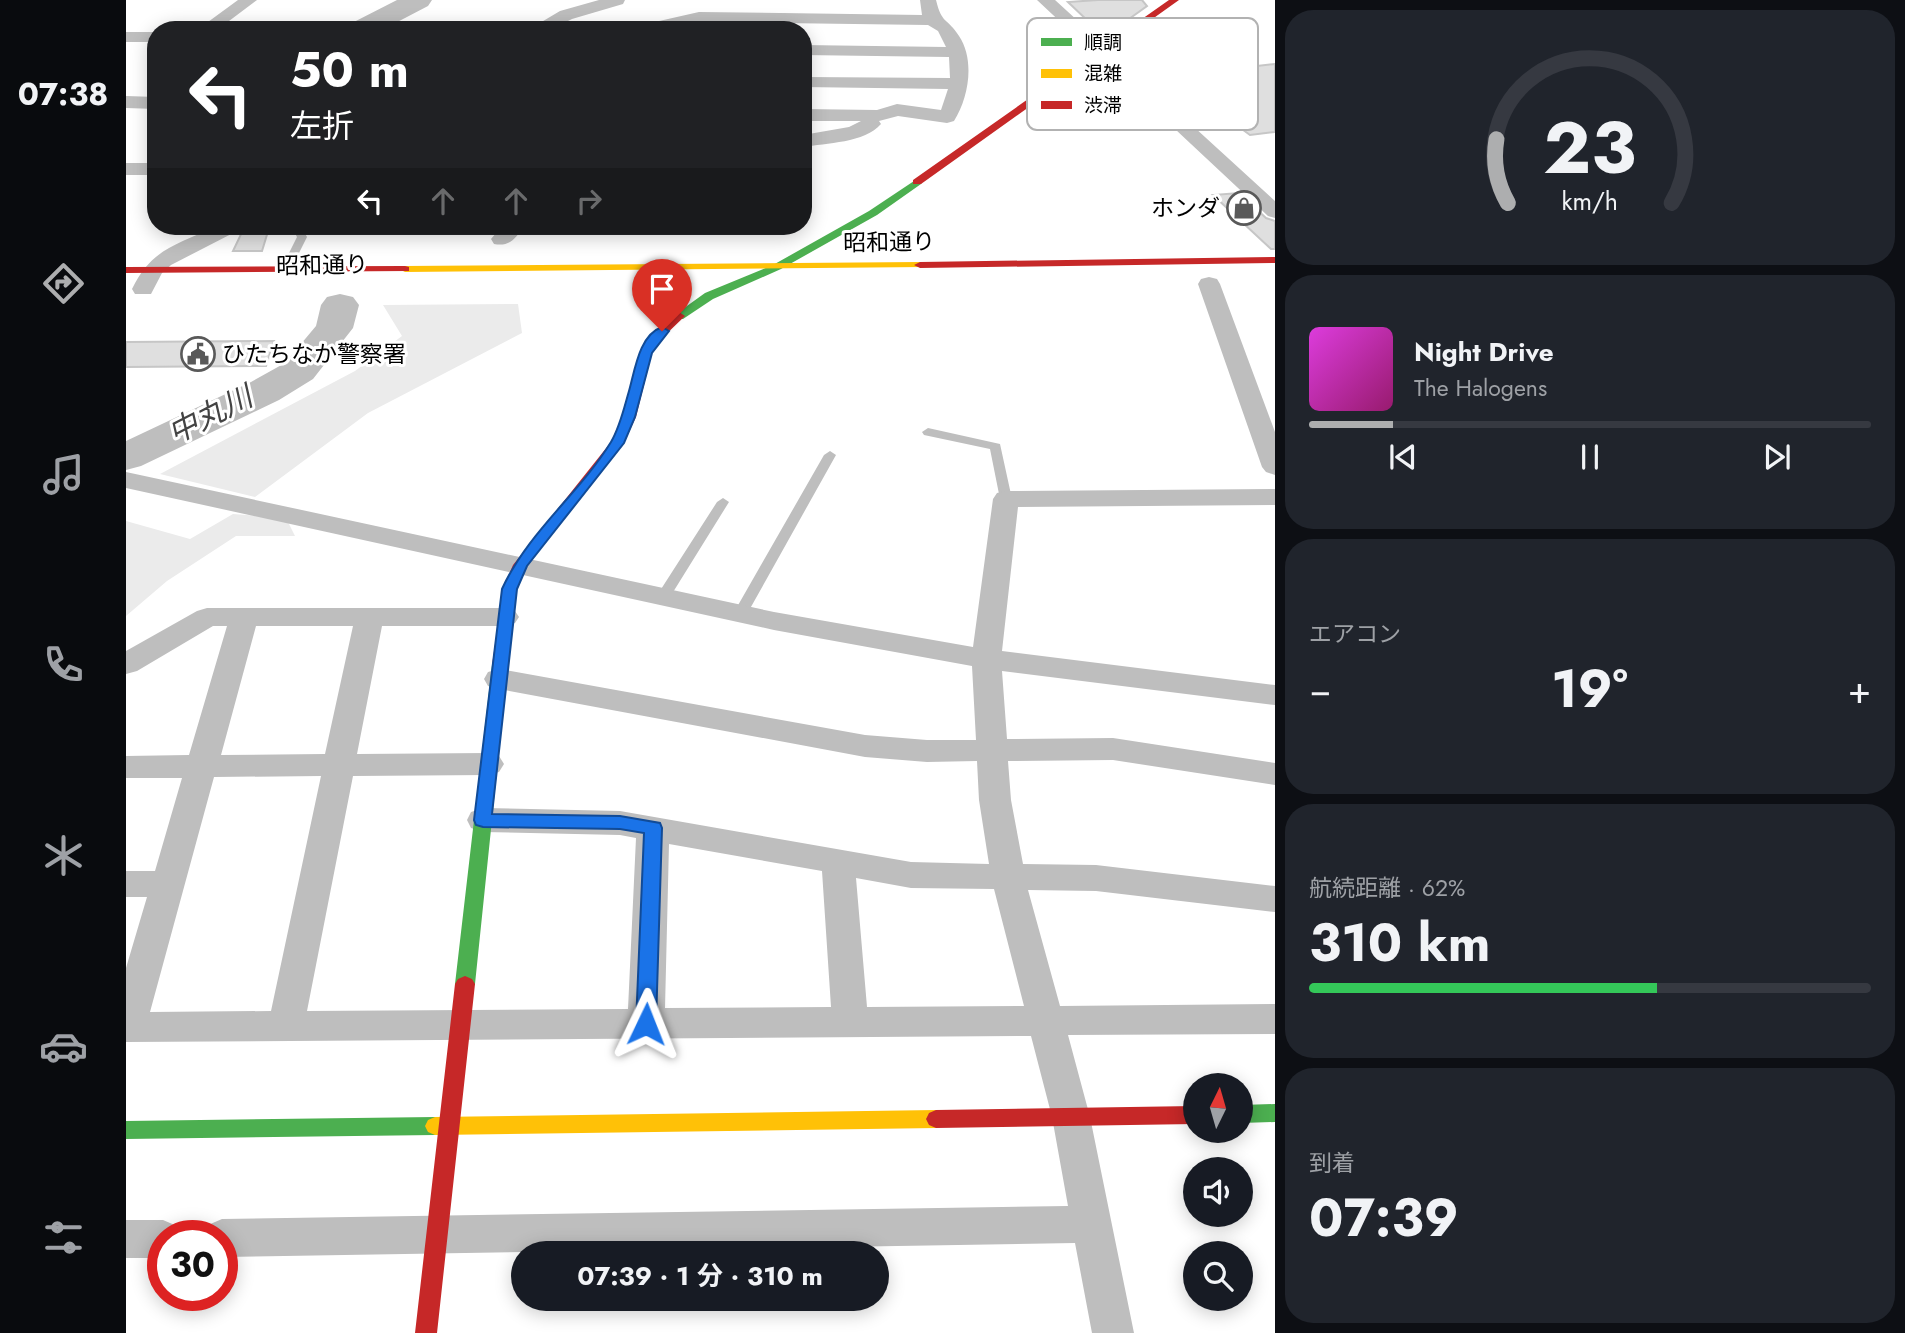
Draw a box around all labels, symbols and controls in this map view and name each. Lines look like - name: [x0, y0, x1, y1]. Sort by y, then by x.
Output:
- legend: [1027, 18, 1258, 130]
- text: 順調: [1084, 29, 1122, 56]
- text: 50 m: [290, 35, 409, 105]
- icon: left: [175, 49, 266, 140]
- text: 混雑: [1084, 60, 1122, 87]
- text: 07:38: [18, 71, 108, 117]
- text: 渋滞: [1084, 92, 1122, 119]
- text: 23: [1544, 96, 1636, 201]
- text: 左折: [290, 103, 354, 149]
- icon: left: [351, 182, 389, 220]
- icon: ahead: [424, 182, 462, 220]
- icon: ahead: [497, 182, 535, 220]
- icon: right: [570, 182, 608, 220]
- text: km/h: [1562, 183, 1618, 219]
- shop icon: ホンダ: [1225, 189, 1263, 227]
- place label: ホンダ: [1151, 191, 1220, 225]
- street label: 昭和通り: [843, 224, 935, 260]
- street label: 昭和通り: [276, 247, 368, 283]
- icon: directions: [39, 259, 88, 308]
- pin: [632, 259, 692, 331]
- icon: arrive: [643, 270, 681, 308]
- text: Night Drive: [1414, 333, 1554, 371]
- public building icon: ひたちなか警察署: [179, 335, 217, 373]
- place label: ひたちなか警察署: [222, 337, 406, 371]
- text: The Halogens: [1414, 371, 1547, 405]
- water label: 中丸川: [160, 374, 262, 454]
- icon: previous: [1384, 438, 1422, 476]
- icon: pause: [1571, 438, 1609, 476]
- icon: next: [1758, 438, 1796, 476]
- icon: music: [39, 450, 88, 499]
- text: エアコン: [1309, 617, 1401, 651]
- icon: phone: [39, 640, 88, 689]
- text: 19°: [1551, 651, 1628, 727]
- text: −: [1309, 662, 1331, 717]
- text: +: [1848, 662, 1871, 717]
- icon: climate: [39, 831, 88, 880]
- text: 航続距離 · 62%: [1309, 871, 1465, 905]
- text: 310 km: [1309, 905, 1490, 981]
- position arrow: [609, 987, 683, 1061]
- icon: car: [39, 1022, 88, 1071]
- north arrow: [1183, 1073, 1253, 1143]
- map controls: [1183, 1073, 1253, 1311]
- text: 到着: [1309, 1146, 1355, 1180]
- button: sound: [1183, 1157, 1253, 1227]
- text: 07:39: [1309, 1180, 1459, 1256]
- icon: filters: [39, 1213, 88, 1262]
- speed limit sign: 30: [147, 1220, 238, 1311]
- button: search: [1183, 1241, 1253, 1311]
- text: 07:39 · 1 分 · 310 m: [577, 1257, 823, 1295]

